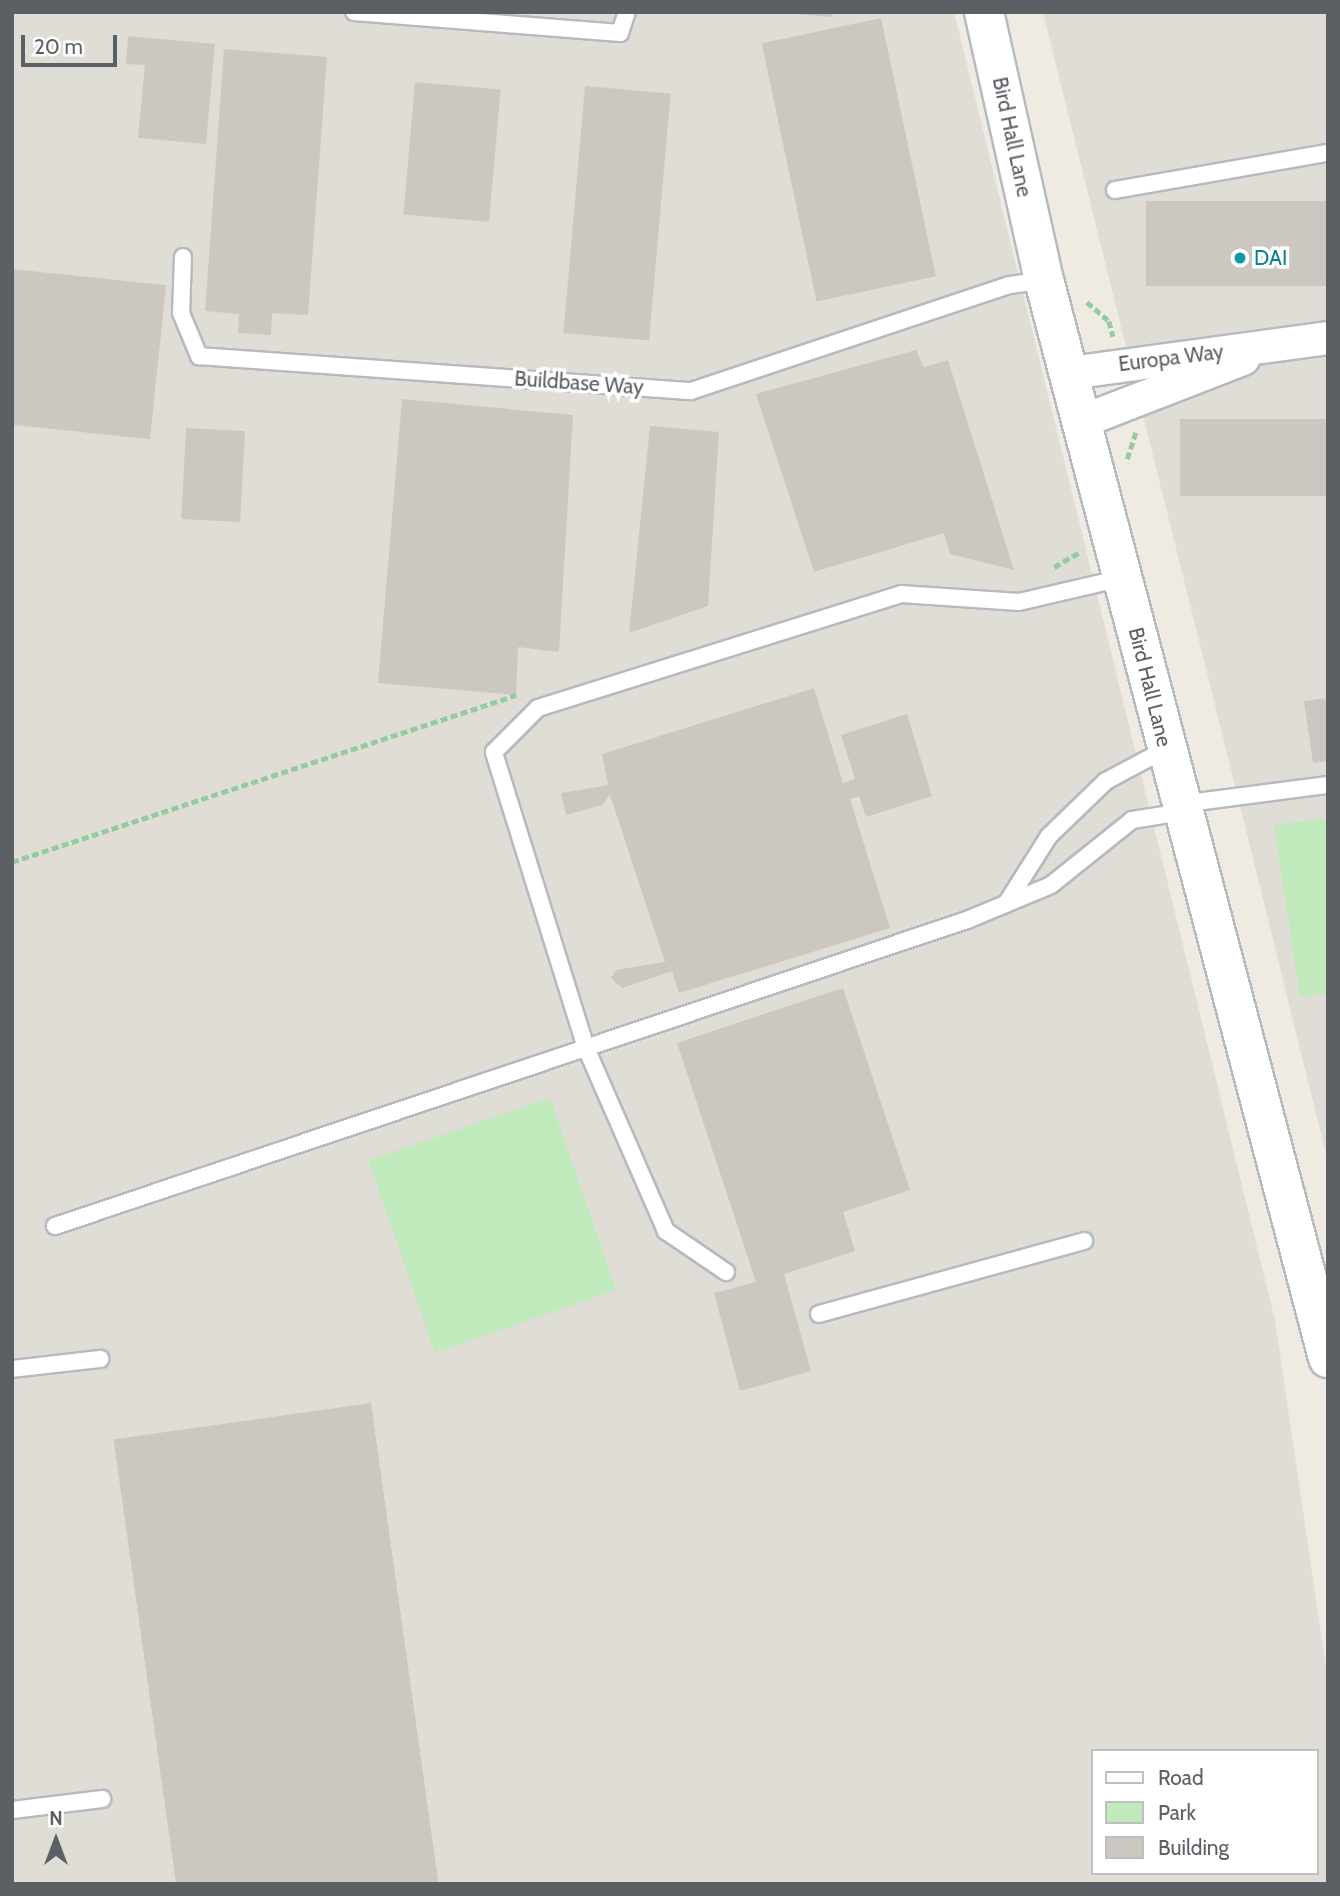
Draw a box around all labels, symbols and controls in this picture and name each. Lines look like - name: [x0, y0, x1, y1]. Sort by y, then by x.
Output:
- scale bar: [24, 21, 121, 65]
- text: 20 m: [34, 34, 83, 59]
- street label: Bird Hall Lane: [987, 75, 1037, 199]
- place label: DAI: [1254, 245, 1287, 271]
- marker: DAI: [1232, 250, 1248, 266]
- street label: Europa Way: [1117, 339, 1225, 377]
- street label: Buildbase Way: [513, 366, 645, 400]
- street label: Bird Hall Lane: [1123, 625, 1177, 749]
- legend: [1092, 1749, 1319, 1875]
- text: Road: [1158, 1765, 1204, 1790]
- text: Park: [1158, 1800, 1196, 1825]
- north arrow: [21, 1805, 91, 1875]
- text: N: [49, 1807, 63, 1830]
- text: Building: [1158, 1835, 1229, 1860]

